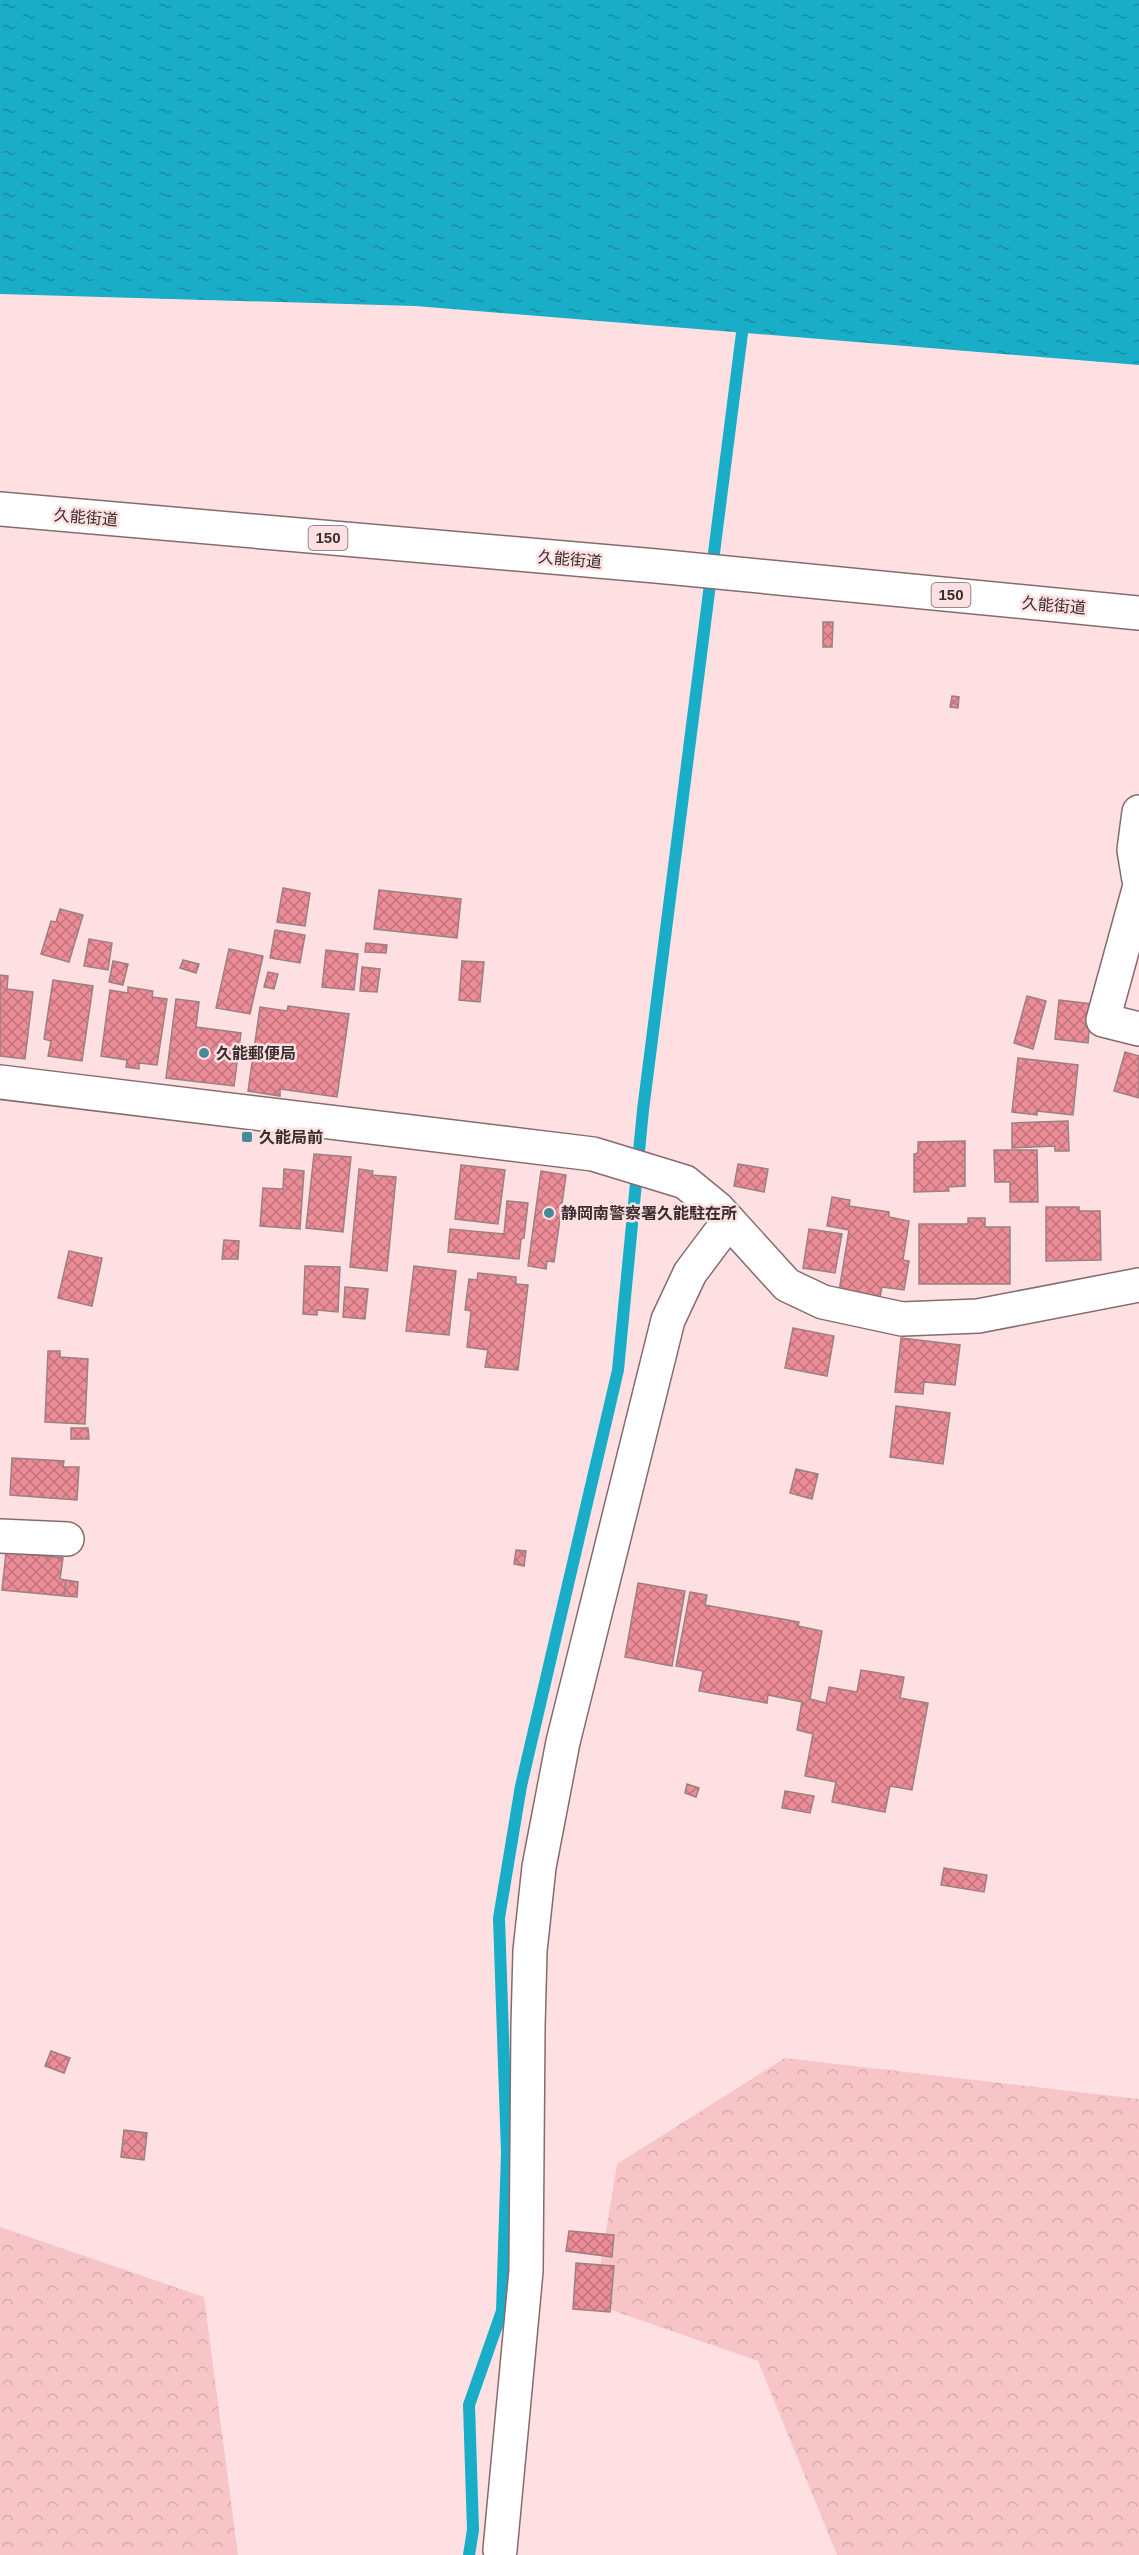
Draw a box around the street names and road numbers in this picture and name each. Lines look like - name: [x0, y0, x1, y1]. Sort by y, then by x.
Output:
- street label: 久能街道: [53, 506, 119, 529]
- road number: 150: [308, 526, 348, 550]
- street label: 久能街道: [537, 548, 603, 571]
- road number: 150: [932, 583, 970, 607]
- street label: 久能街道: [1021, 594, 1087, 617]

